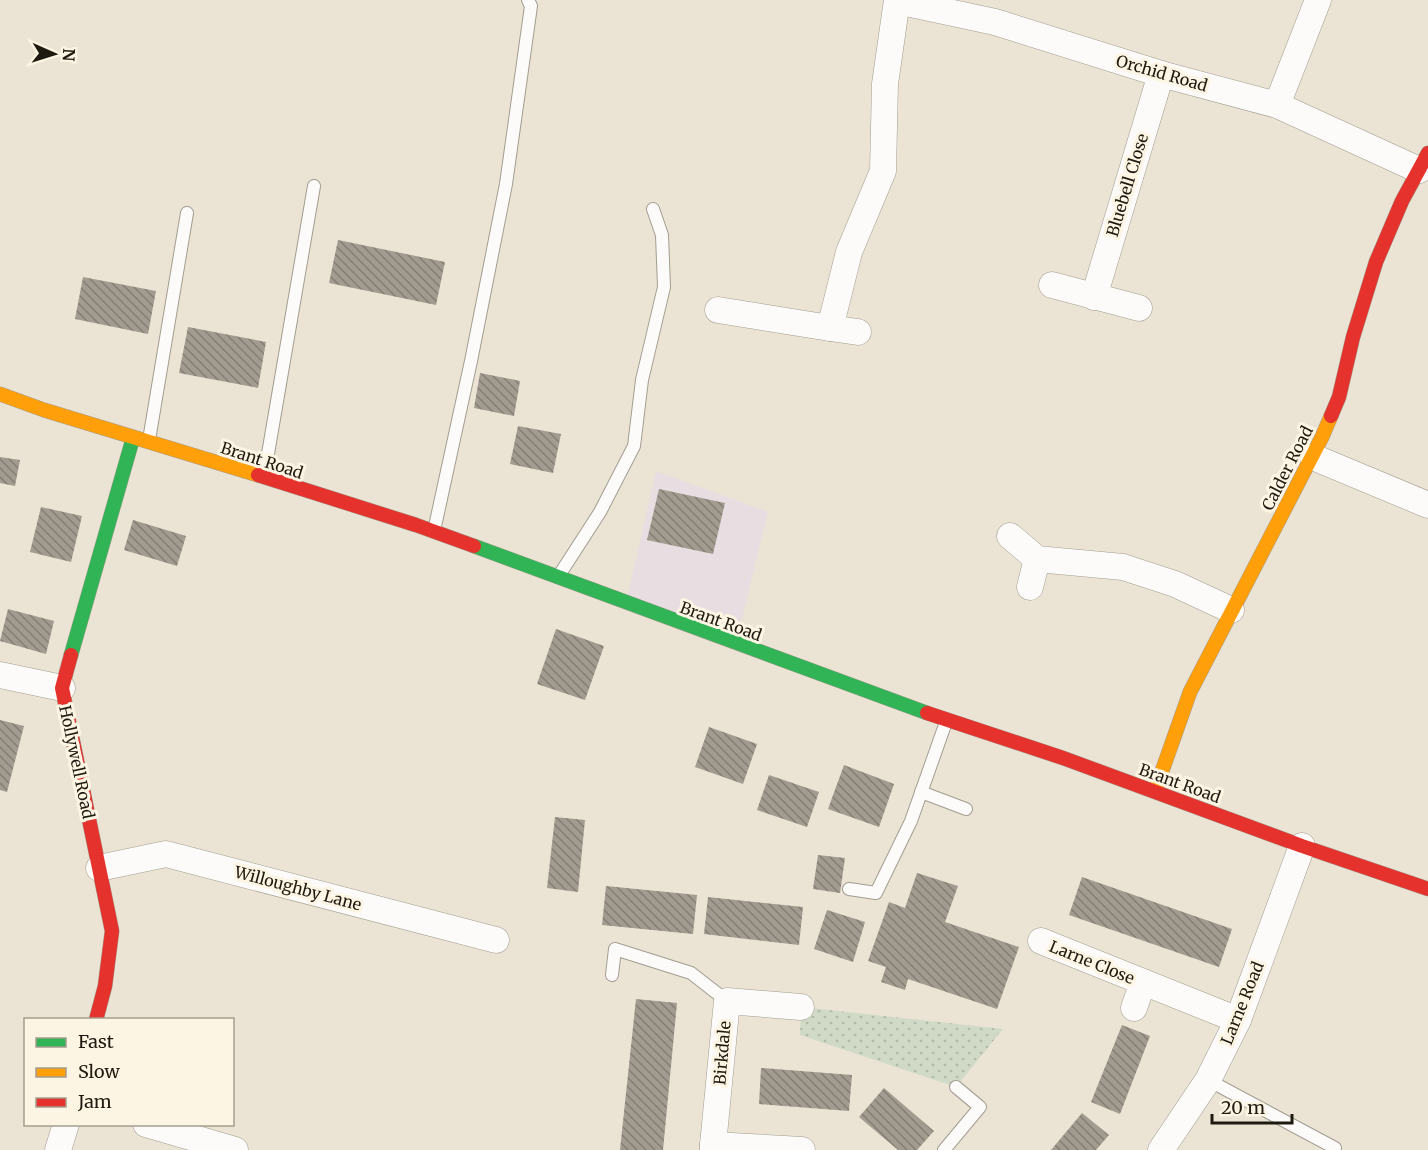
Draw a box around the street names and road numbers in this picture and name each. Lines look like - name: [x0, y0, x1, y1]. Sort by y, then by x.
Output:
- street label: Orchid Road: [1114, 50, 1210, 96]
- street label: Bluebell Close: [1102, 131, 1152, 239]
- street label: Calder Road: [1257, 422, 1317, 514]
- street label: Brant Road: [218, 437, 306, 483]
- street label: Brant Road: [677, 597, 765, 645]
- street label: Hollywell Road: [55, 703, 99, 821]
- street label: Brant Road: [1136, 759, 1224, 807]
- street label: Willoughby Lane: [231, 861, 364, 915]
- street label: Larne Close: [1047, 936, 1137, 988]
- street label: Larne Road: [1216, 958, 1268, 1047]
- street label: Birkdale: [709, 1020, 735, 1086]

